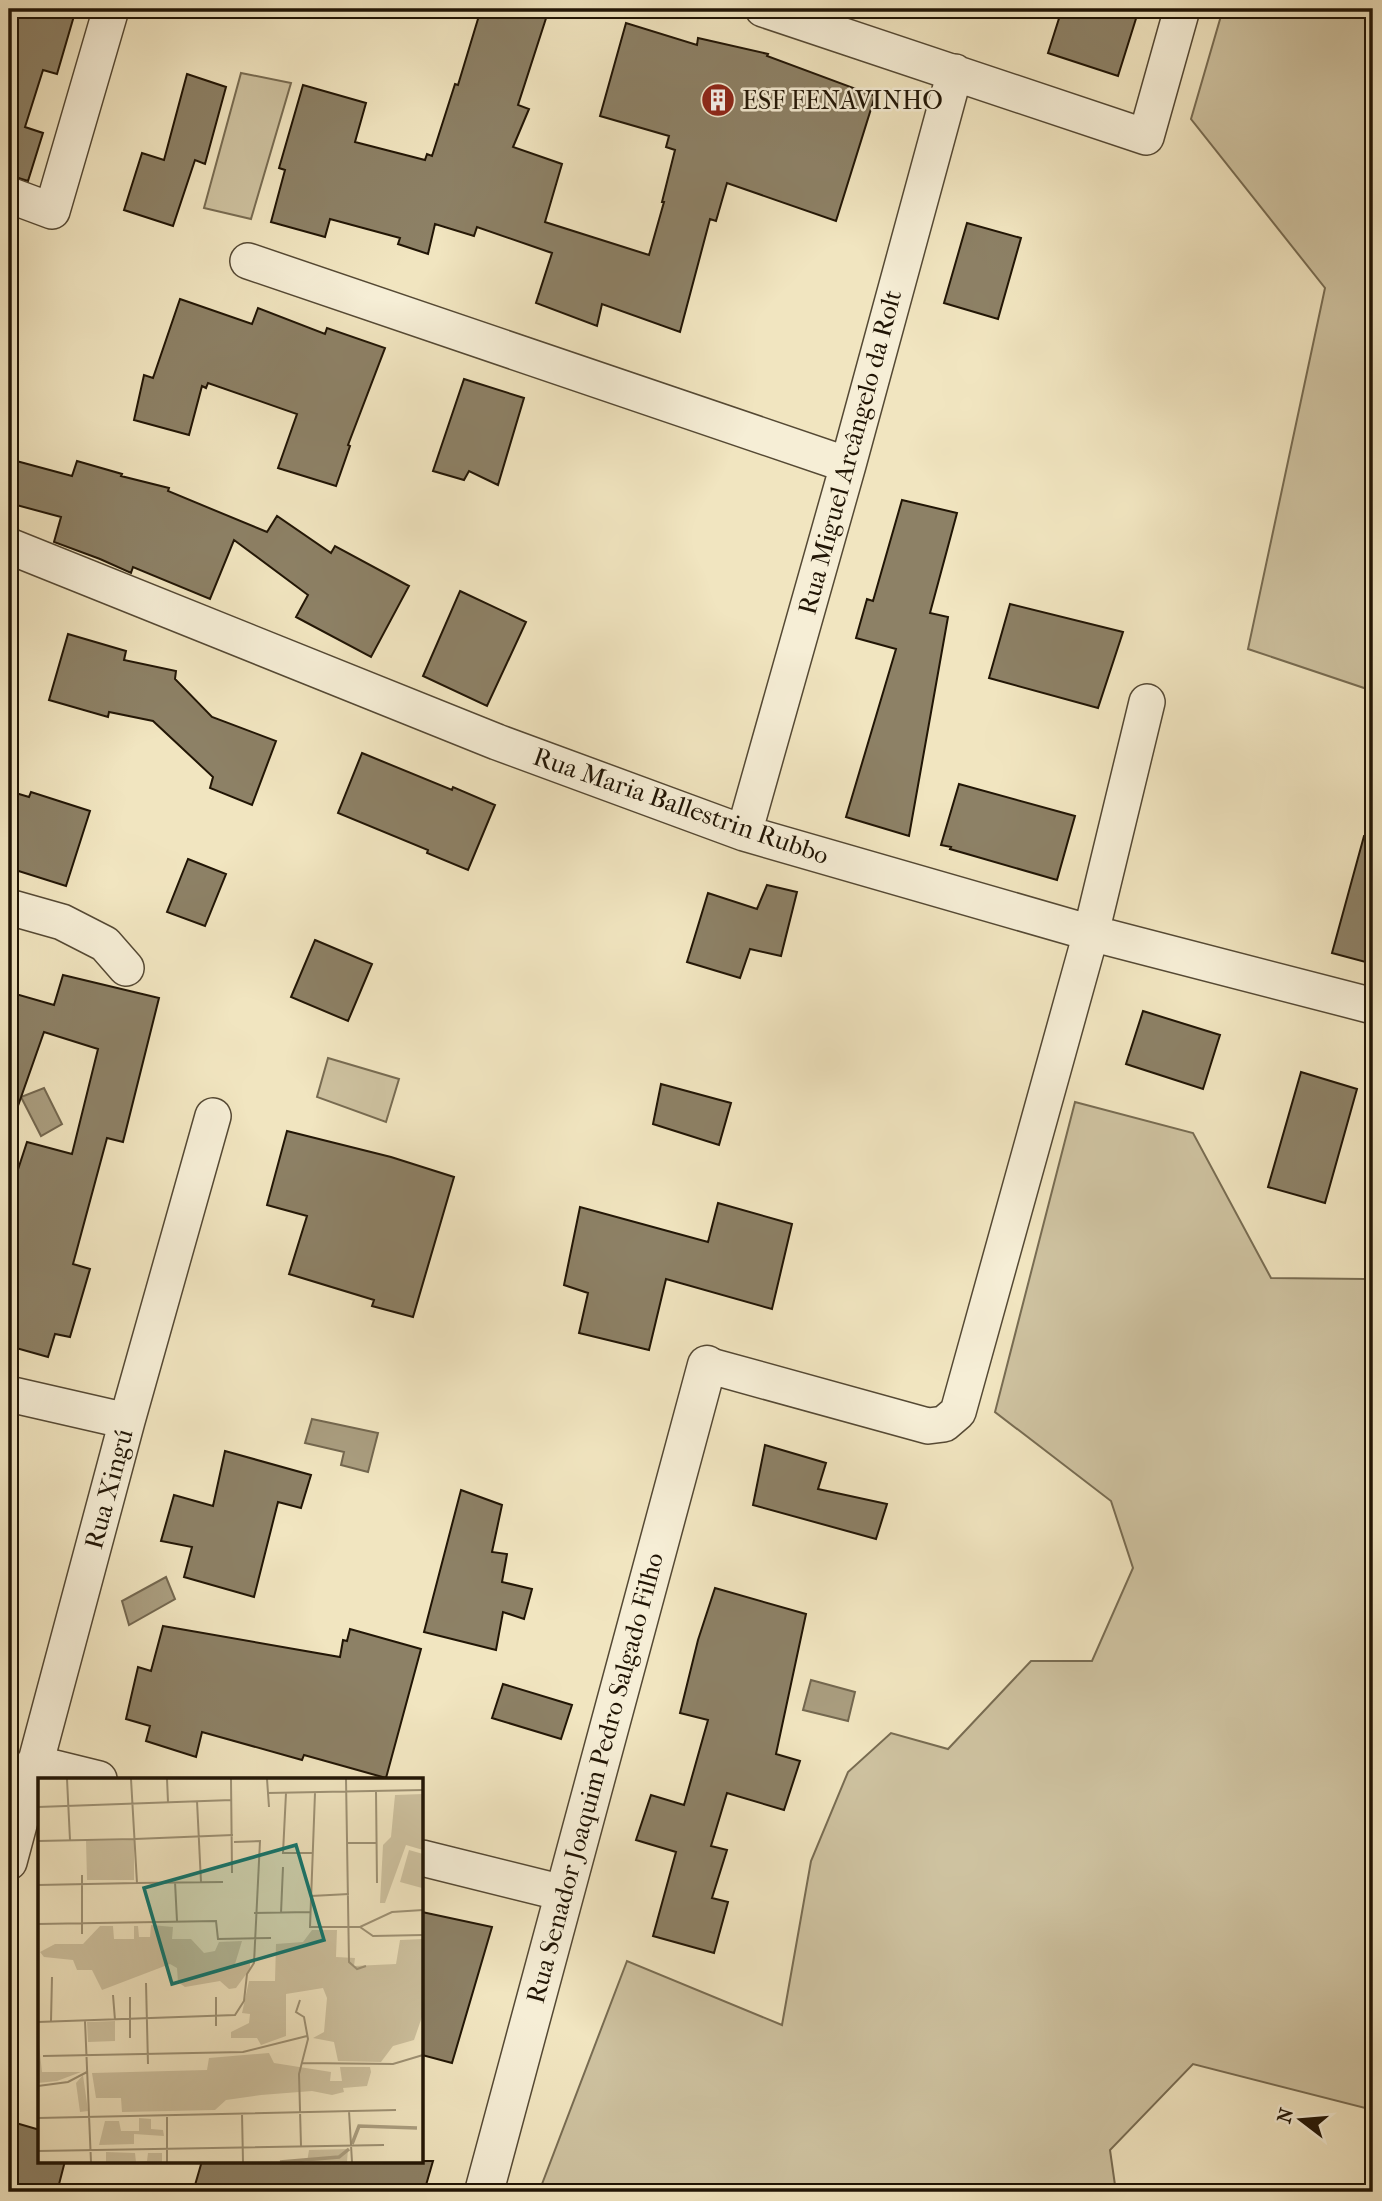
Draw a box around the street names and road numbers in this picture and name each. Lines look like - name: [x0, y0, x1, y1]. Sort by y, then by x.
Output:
- street label: Rua Miguel Arcângelo da Rolt: [792, 286, 908, 618]
- street label: Rua Maria Ballestrin Rubbo: [529, 741, 833, 871]
- street label: Rua Xingú: [78, 1425, 140, 1552]
- street label: Rua Senador Joaquim Pedro Salgado Filho: [520, 1549, 670, 2007]

